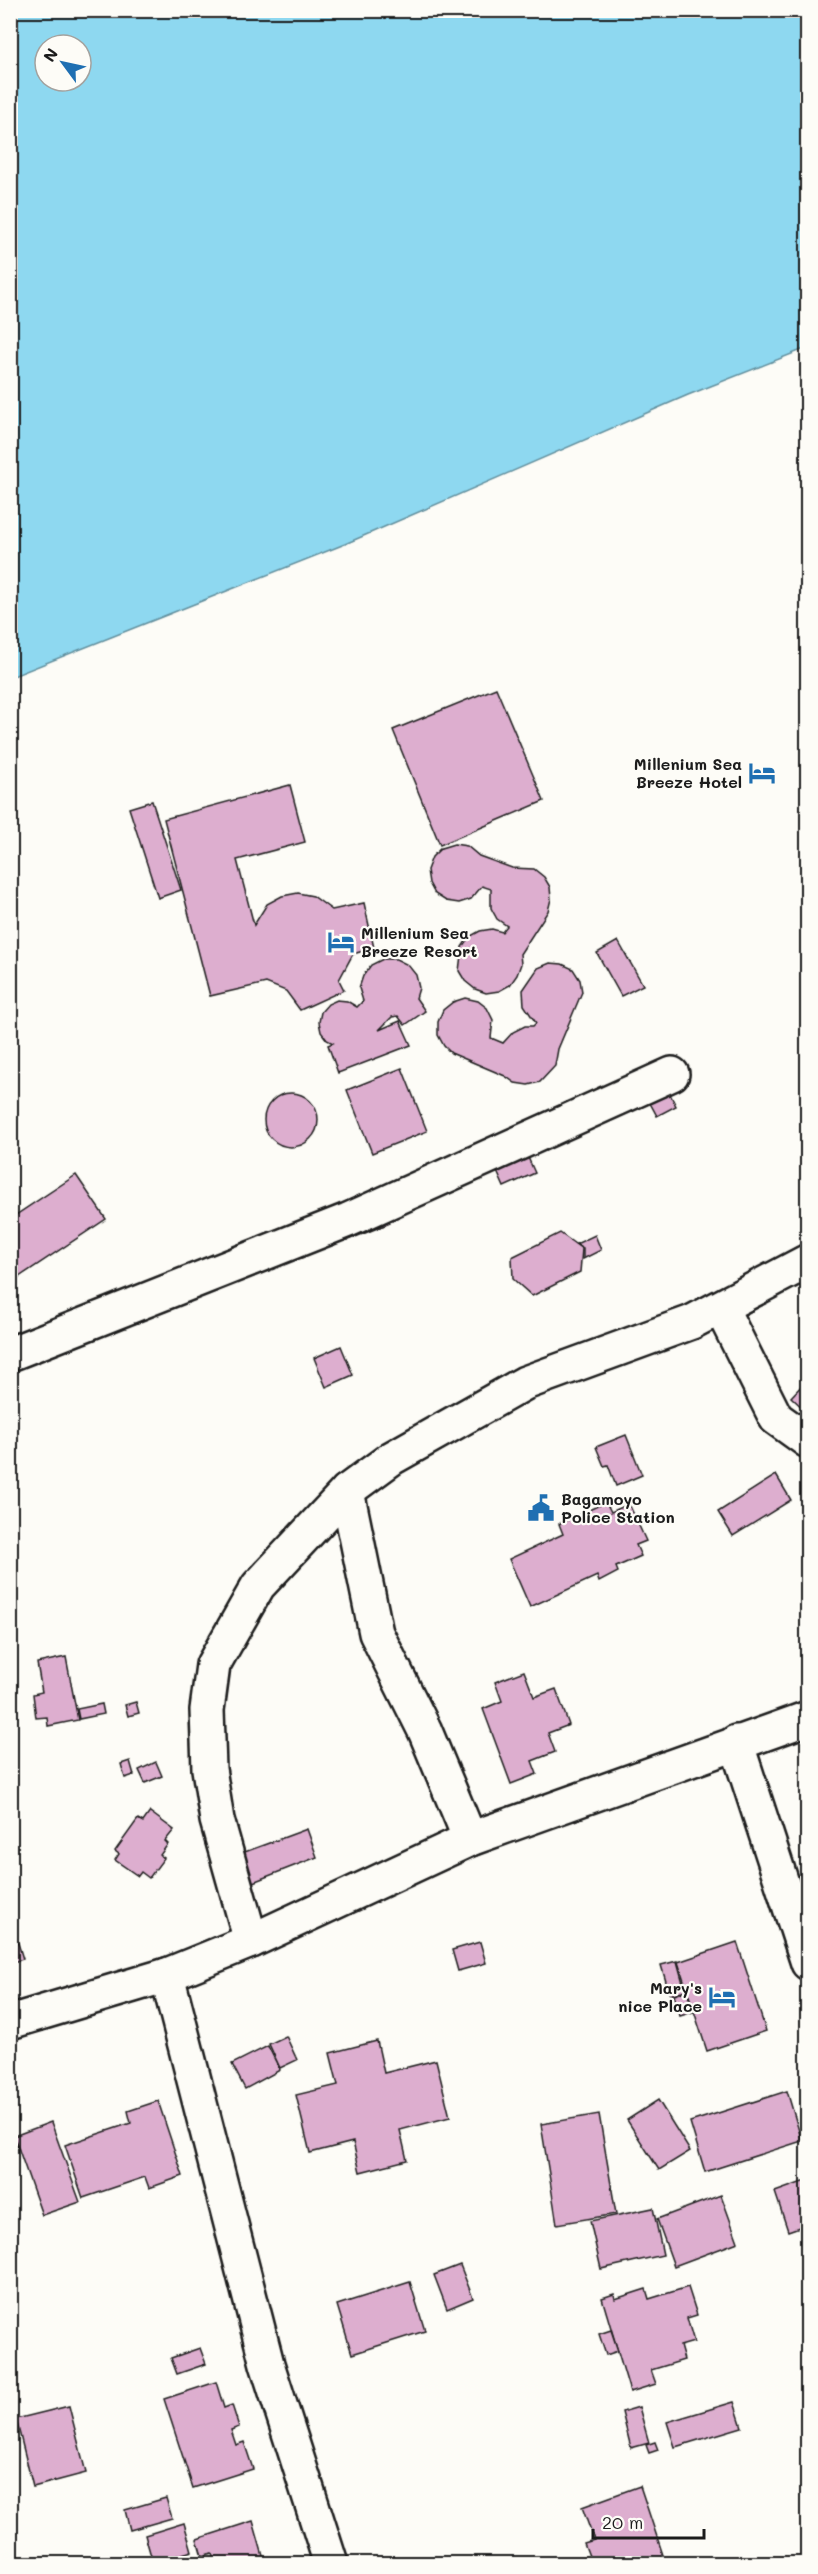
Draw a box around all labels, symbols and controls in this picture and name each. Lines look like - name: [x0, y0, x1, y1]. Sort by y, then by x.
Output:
- north arrow: [33, 33, 93, 93]
- text: N: [38, 44, 62, 65]
- place label: Millenium Sea Breeze Hotel: [634, 753, 742, 792]
- hotel icon: Millenium Sea Breeze Hotel: [747, 758, 777, 788]
- place label: Millenium Sea Breeze Resort: [361, 922, 477, 961]
- hotel icon: Millenium Sea Breeze Resort: [326, 927, 356, 957]
- place label: Bagamoyo Police Station: [561, 1488, 675, 1527]
- public building icon: Bagamoyo Police Station: [526, 1493, 556, 1523]
- place label: Mary's nice Place: [618, 1977, 702, 2016]
- hotel icon: Mary's nice Place: [707, 1982, 737, 2012]
- scale bar: [593, 2502, 704, 2540]
- text: 20 m: [602, 2510, 643, 2534]

